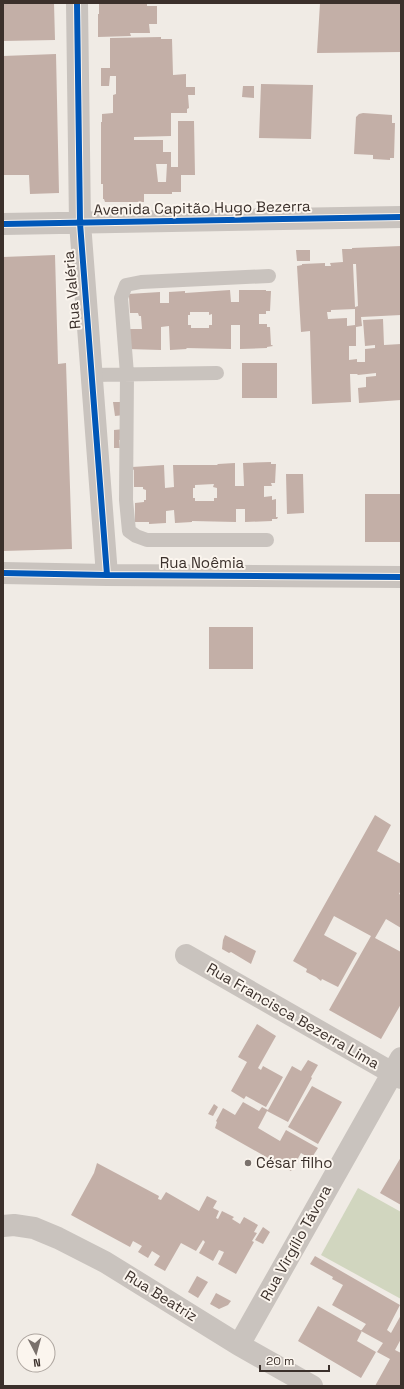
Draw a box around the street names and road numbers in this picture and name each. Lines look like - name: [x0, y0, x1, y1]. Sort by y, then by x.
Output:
- street label: Avenida Capitão Hugo Bezerra: [93, 196, 311, 219]
- street label: Rua Valéria: [59, 250, 84, 330]
- street label: Rua Noêmia: [160, 553, 245, 572]
- street label: Rua Francisca Bezerra Lima: [203, 958, 383, 1073]
- street label: Rua Virgílio Távora: [256, 1181, 335, 1304]
- street label: Rua Beatriz: [121, 1266, 201, 1325]

